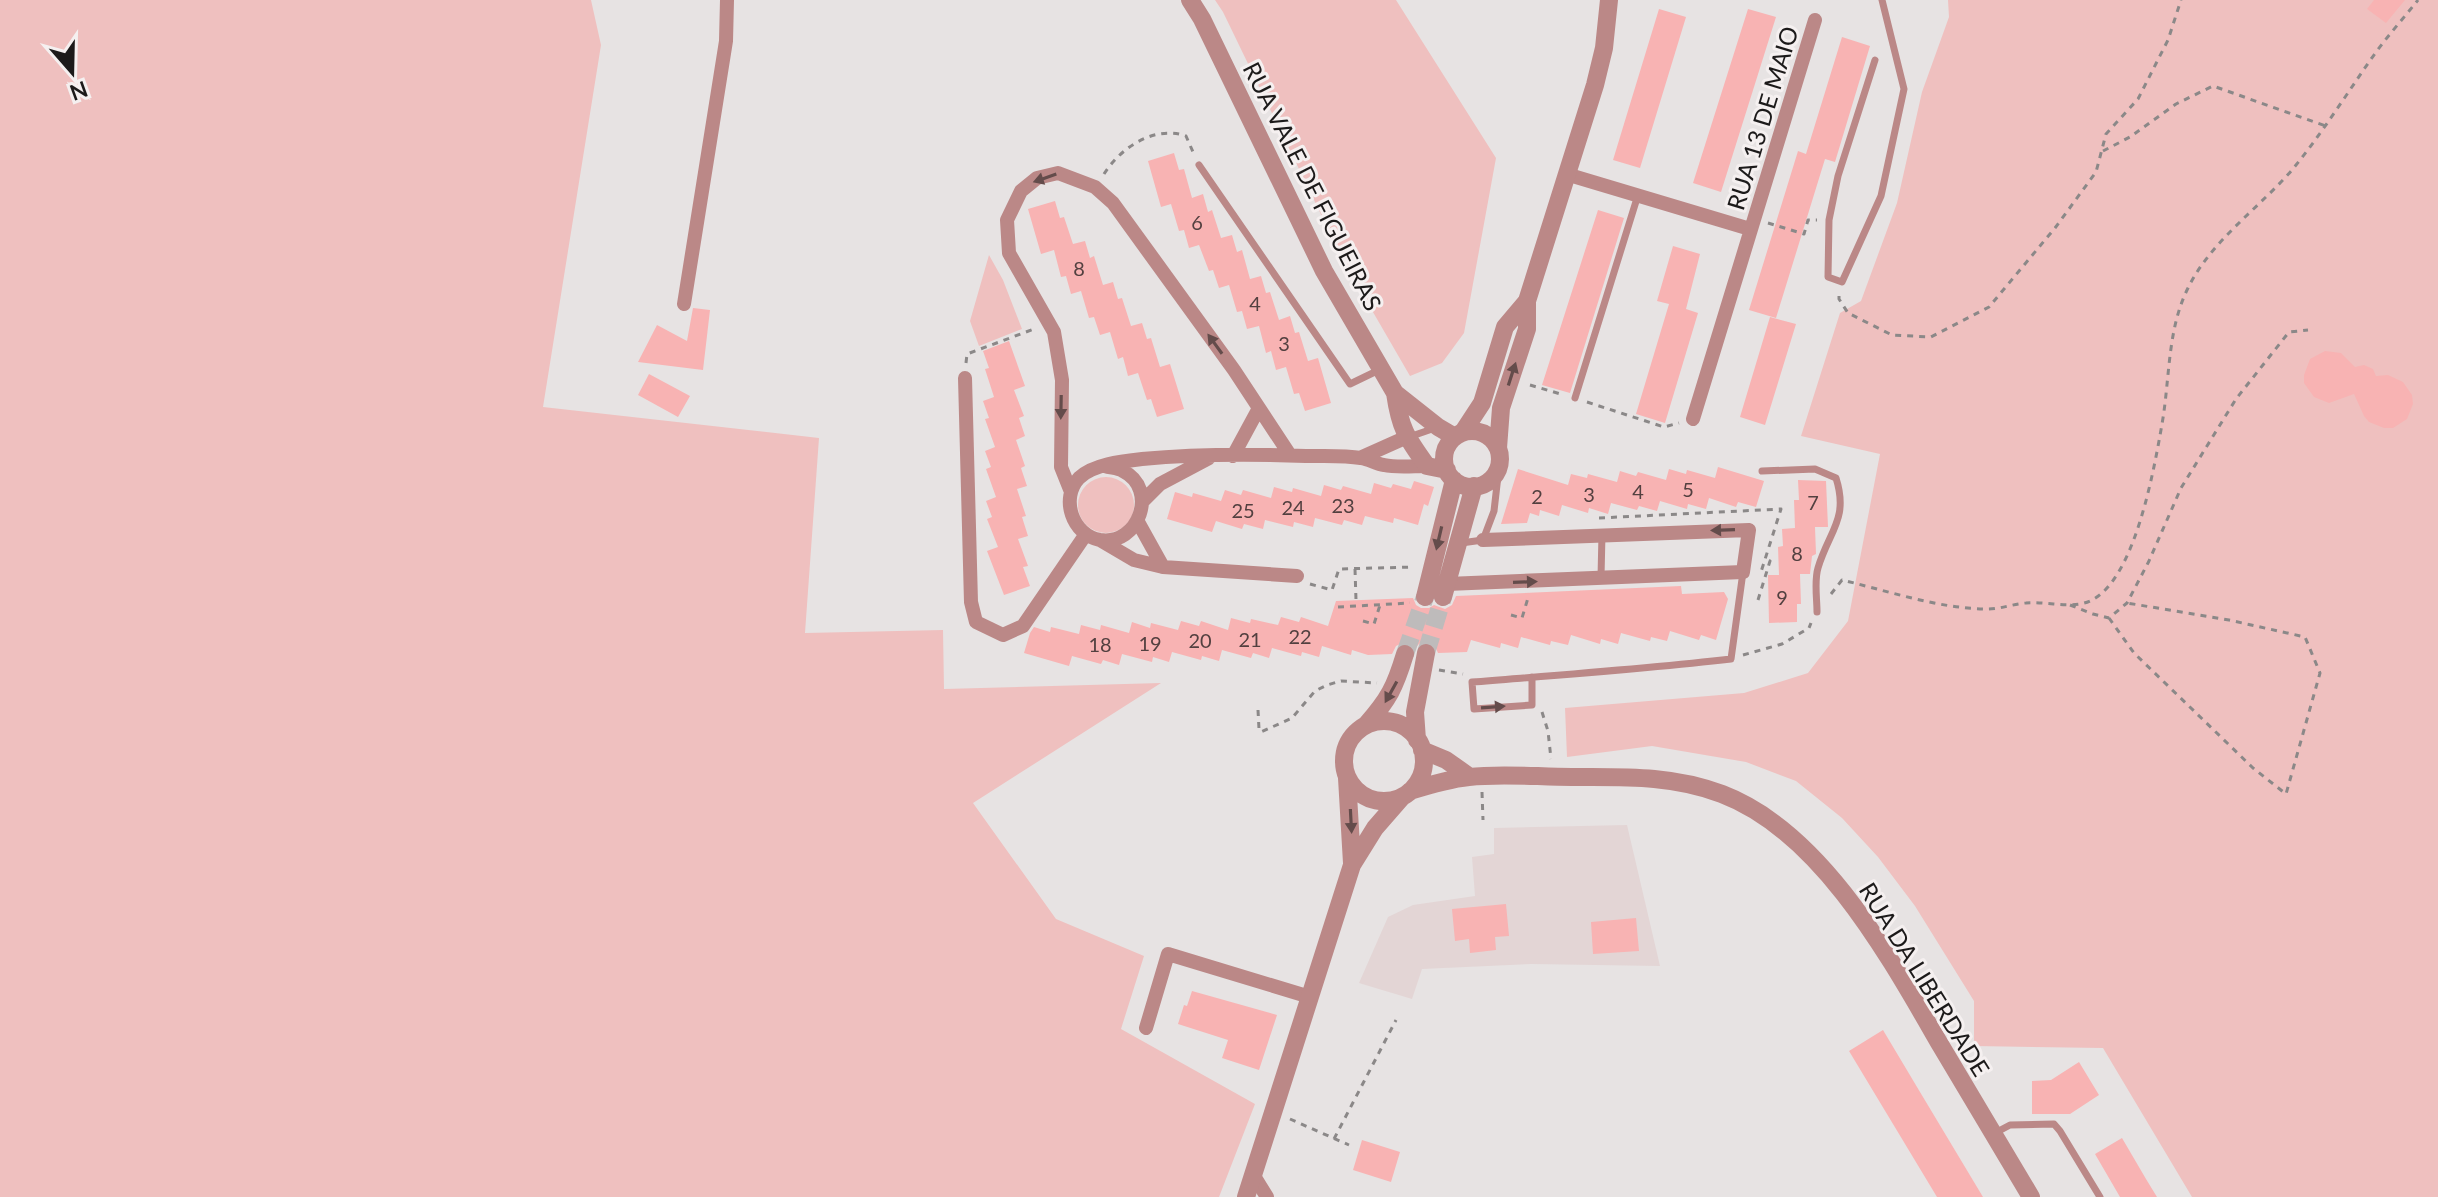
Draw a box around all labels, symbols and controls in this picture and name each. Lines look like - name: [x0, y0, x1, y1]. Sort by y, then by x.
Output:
- street label: RUA 13 DE MAIO: [1720, 23, 1804, 213]
- north arrow: [32, 32, 112, 112]
- street label: RUA VALE DE FIGUEIRAS: [1238, 57, 1388, 315]
- text: N: [66, 76, 92, 107]
- one-way arrow: [1033, 172, 1057, 184]
- house number: 6: [1191, 210, 1203, 234]
- house number: 8: [1073, 256, 1085, 280]
- house number: 4: [1249, 291, 1261, 315]
- house number: 3: [1278, 331, 1290, 355]
- one-way arrow: [1207, 333, 1223, 355]
- one-way arrow: [1506, 362, 1519, 386]
- one-way arrow: [1055, 395, 1067, 420]
- house number: 5: [1682, 477, 1694, 501]
- house number: 4: [1632, 479, 1644, 503]
- house number: 3: [1583, 482, 1595, 506]
- house number: 2: [1531, 484, 1543, 508]
- house number: 7: [1807, 490, 1819, 514]
- house number: 23: [1331, 493, 1355, 517]
- house number: 24: [1281, 495, 1305, 519]
- house number: 25: [1231, 498, 1255, 522]
- one-way arrow: [1710, 524, 1735, 537]
- one-way arrow: [1432, 526, 1445, 551]
- house number: 8: [1791, 541, 1803, 565]
- one-way arrow: [1513, 575, 1538, 588]
- house number: 9: [1776, 585, 1788, 609]
- house number: 22: [1288, 624, 1312, 648]
- house number: 21: [1238, 627, 1262, 651]
- house number: 20: [1188, 628, 1212, 652]
- house number: 19: [1138, 631, 1162, 655]
- house number: 18: [1088, 632, 1112, 656]
- one-way arrow: [1384, 681, 1397, 704]
- one-way arrow: [1481, 700, 1506, 713]
- one-way arrow: [1344, 809, 1357, 834]
- street label: RUA DA LIBERDADE: [1854, 877, 1996, 1081]

